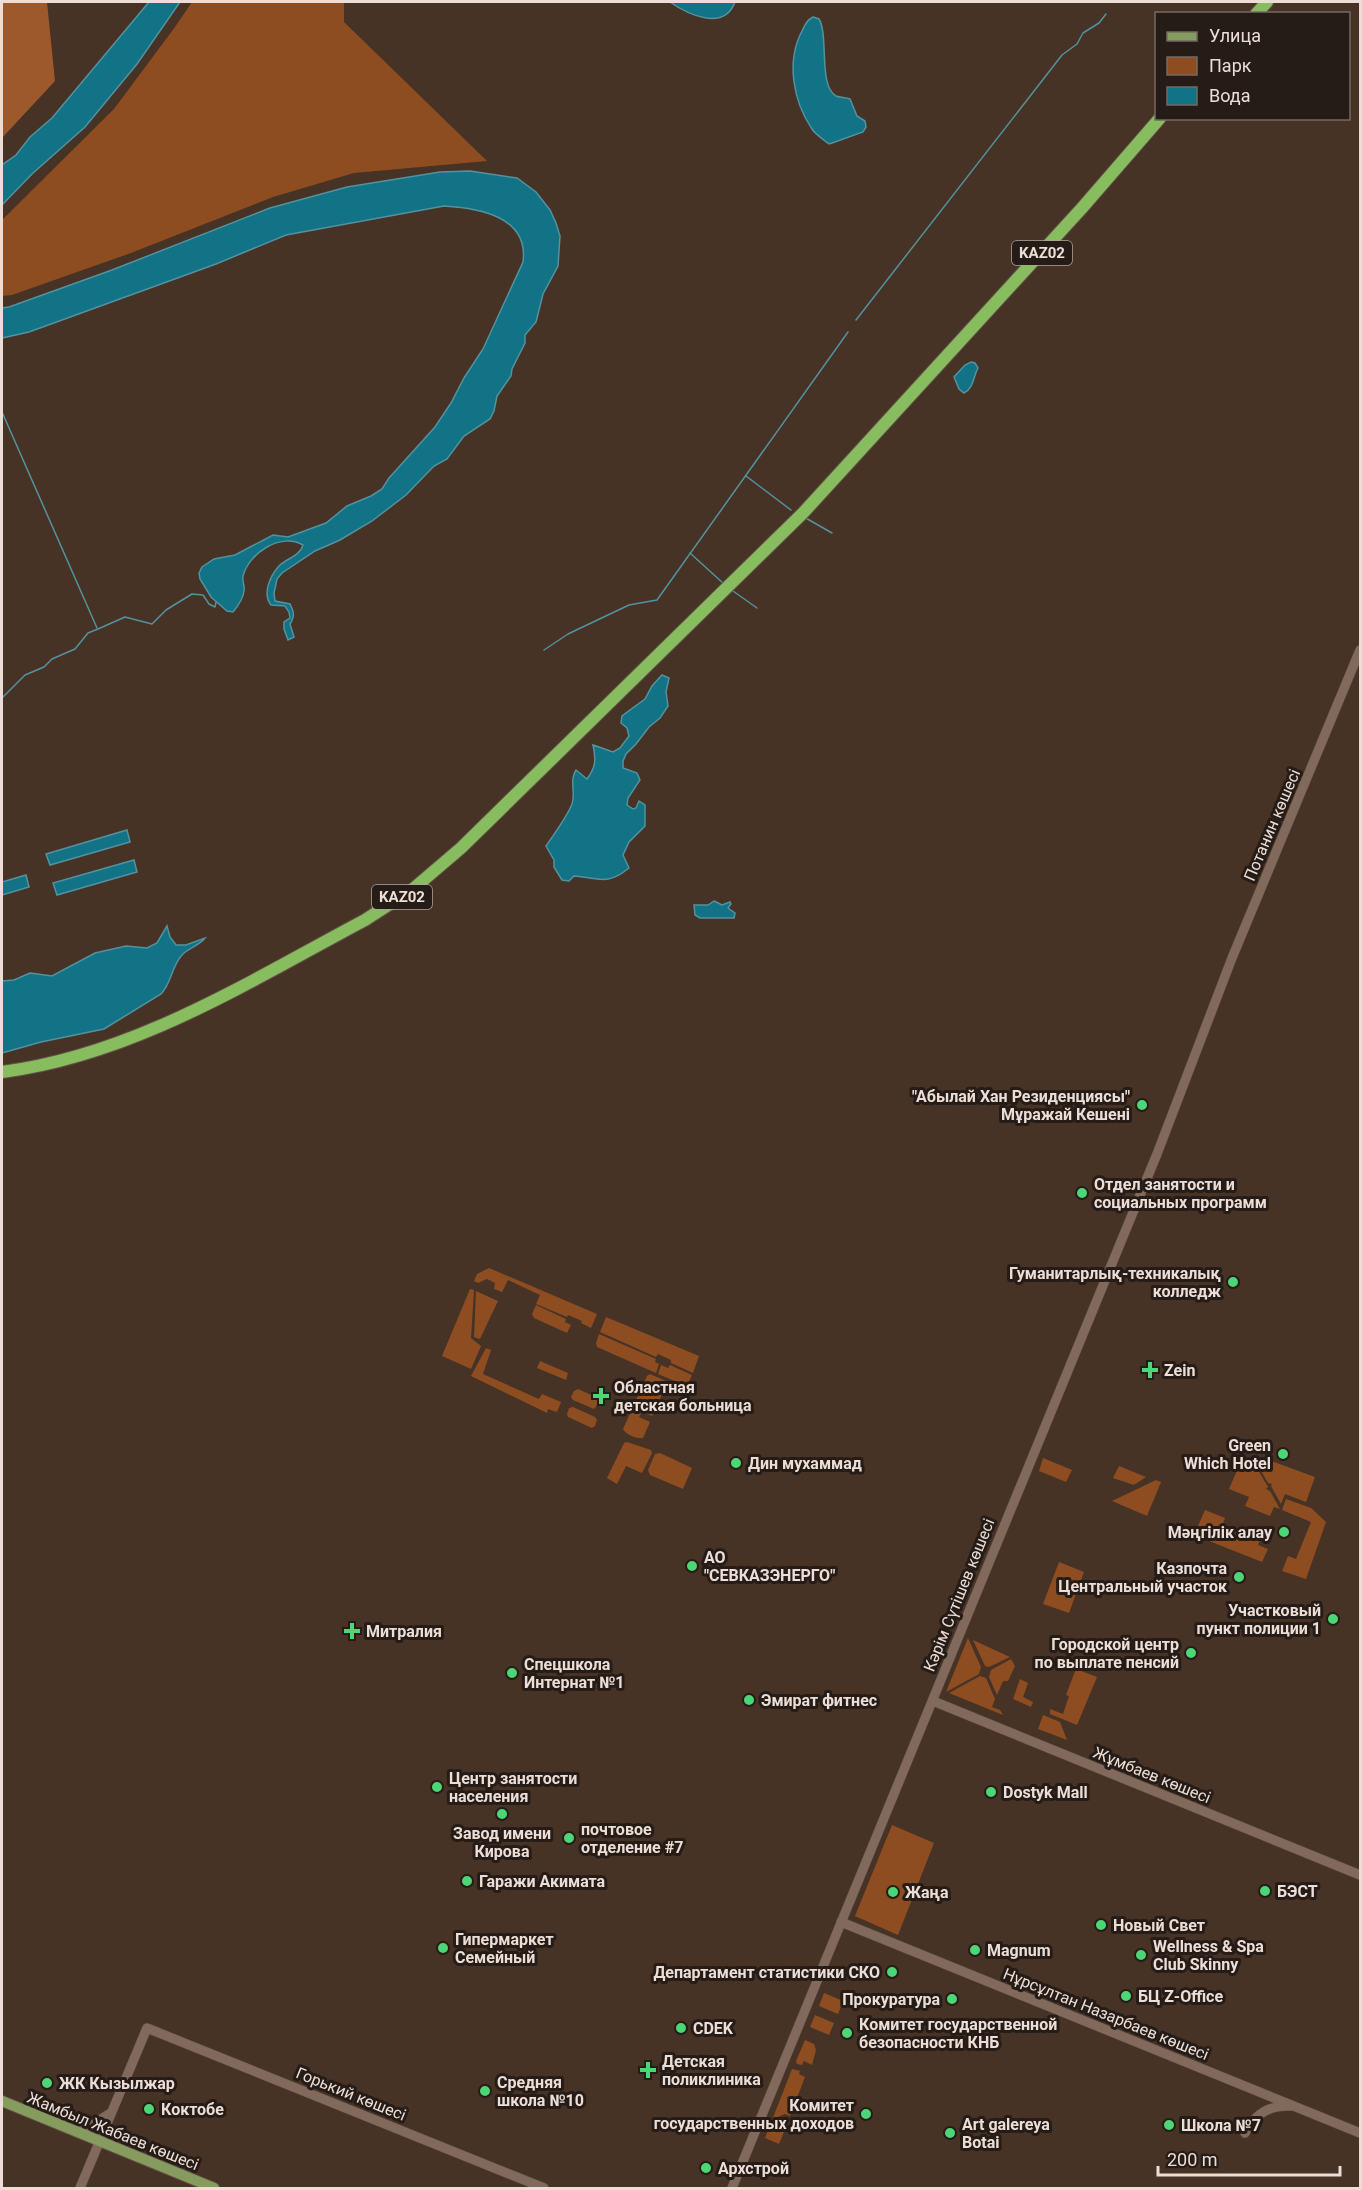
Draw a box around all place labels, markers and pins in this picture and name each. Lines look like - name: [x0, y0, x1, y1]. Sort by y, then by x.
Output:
- place label: "Абылай Хан Резиденциясы" Мұражай Кешені: [912, 1087, 1130, 1124]
- marker: "Абылай Хан Резиденциясы" Мұражай Кешені: [1135, 1098, 1149, 1112]
- place label: Отдел занятости и социальных программ: [1094, 1175, 1267, 1212]
- marker: Отдел занятости и социальных программ: [1075, 1186, 1089, 1200]
- place label: Гуманитарлық-техникалық колледж: [1009, 1264, 1221, 1301]
- marker: Гуманитарлық-техникалық колледж: [1226, 1275, 1240, 1289]
- marker: Zein: [1141, 1361, 1159, 1379]
- place label: Zein: [1164, 1361, 1195, 1380]
- place label: Областная детская больница: [614, 1378, 752, 1415]
- marker: Областная детская больница: [592, 1387, 610, 1405]
- place label: Green Which Hotel: [1184, 1436, 1271, 1473]
- marker: Green Which Hotel: [1276, 1447, 1290, 1461]
- place label: Дин мухаммад: [748, 1454, 862, 1473]
- marker: Дин мухаммад: [729, 1456, 743, 1470]
- place label: Мәңгілік алау: [1168, 1523, 1273, 1542]
- marker: Мәңгілік алау: [1277, 1525, 1291, 1539]
- place label: АО "СЕВКАЗЭНЕРГО": [704, 1548, 835, 1585]
- marker: АО "СЕВКАЗЭНЕРГО": [685, 1559, 699, 1573]
- place label: Казпочта Центральный участок: [1058, 1559, 1228, 1596]
- marker: Казпочта Центральный участок: [1232, 1570, 1246, 1584]
- place label: Участковый пункт полиции 1: [1197, 1601, 1321, 1638]
- marker: Участковый пункт полиции 1: [1326, 1612, 1340, 1626]
- marker: Митралия: [343, 1622, 361, 1640]
- place label: Митралия: [366, 1622, 442, 1641]
- place label: Городской центр по выплате пенсий: [1035, 1635, 1179, 1672]
- marker: Городской центр по выплате пенсий: [1184, 1646, 1198, 1660]
- place label: Спецшкола Интернат №1: [524, 1655, 625, 1692]
- marker: Спецшкола Интернат №1: [505, 1666, 519, 1680]
- place label: Эмират фитнес: [761, 1691, 877, 1710]
- marker: Эмират фитнес: [742, 1693, 756, 1707]
- place label: Центр занятости населения: [449, 1769, 577, 1806]
- marker: Центр занятости населения: [430, 1780, 444, 1794]
- place label: Dostyk Mall: [1003, 1783, 1088, 1802]
- marker: Dostyk Mall: [984, 1785, 998, 1799]
- marker: Завод имени Кирова: [495, 1807, 509, 1821]
- place label: почтовое отделение #7: [581, 1820, 683, 1857]
- place label: Завод имени Кирова: [453, 1824, 551, 1861]
- marker: почтовое отделение #7: [562, 1831, 576, 1845]
- place label: Гаражи Акимата: [479, 1872, 606, 1891]
- marker: Гаражи Акимата: [460, 1874, 474, 1888]
- place label: БЭСТ: [1277, 1882, 1318, 1901]
- place label: Жаңа: [905, 1883, 949, 1902]
- marker: БЭСТ: [1258, 1884, 1272, 1898]
- marker: Жаңа: [886, 1885, 900, 1899]
- place label: Новый Свет: [1113, 1916, 1205, 1935]
- marker: Новый Свет: [1094, 1918, 1108, 1932]
- place label: Гипермаркет Семейный: [455, 1930, 554, 1967]
- place label: Wellness & Spa Club Skinny: [1153, 1937, 1264, 1974]
- marker: Гипермаркет Семейный: [436, 1941, 450, 1955]
- place label: Magnum: [987, 1941, 1051, 1960]
- marker: Magnum: [968, 1943, 982, 1957]
- marker: Wellness & Spa Club Skinny: [1134, 1948, 1148, 1962]
- place label: Департамент статистики СКО: [653, 1963, 880, 1982]
- marker: Департамент статистики СКО: [885, 1965, 899, 1979]
- place label: БЦ Z-Office: [1138, 1987, 1223, 2006]
- marker: БЦ Z-Office: [1119, 1989, 1133, 2003]
- place label: Прокуратура: [842, 1990, 940, 2009]
- marker: Прокуратура: [945, 1992, 959, 2006]
- place label: Комитет государственной безопасности КНБ: [859, 2015, 1057, 2052]
- place label: CDEK: [693, 2019, 734, 2038]
- marker: CDEK: [674, 2021, 688, 2035]
- marker: Комитет государственной безопасности КНБ: [840, 2026, 854, 2040]
- place label: Детская поликлиника: [662, 2052, 761, 2089]
- marker: Детская поликлиника: [639, 2061, 657, 2079]
- place label: Средняя школа №10: [497, 2073, 584, 2110]
- place label: ЖК Кызылжар: [59, 2074, 175, 2093]
- marker: ЖК Кызылжар: [40, 2076, 54, 2090]
- marker: Средняя школа №10: [478, 2084, 492, 2098]
- place label: Комитет государственных доходов: [654, 2096, 854, 2133]
- place label: Коктобе: [161, 2100, 224, 2119]
- marker: Коктобе: [142, 2102, 156, 2116]
- marker: Комитет государственных доходов: [859, 2107, 873, 2121]
- place label: Art galereya Botai: [962, 2115, 1050, 2152]
- place label: Школа №7: [1181, 2116, 1261, 2135]
- marker: Школа №7: [1162, 2118, 1176, 2132]
- marker: Art galereya Botai: [943, 2126, 957, 2140]
- place label: Архстрой: [718, 2159, 789, 2178]
- marker: Архстрой: [699, 2161, 713, 2175]

